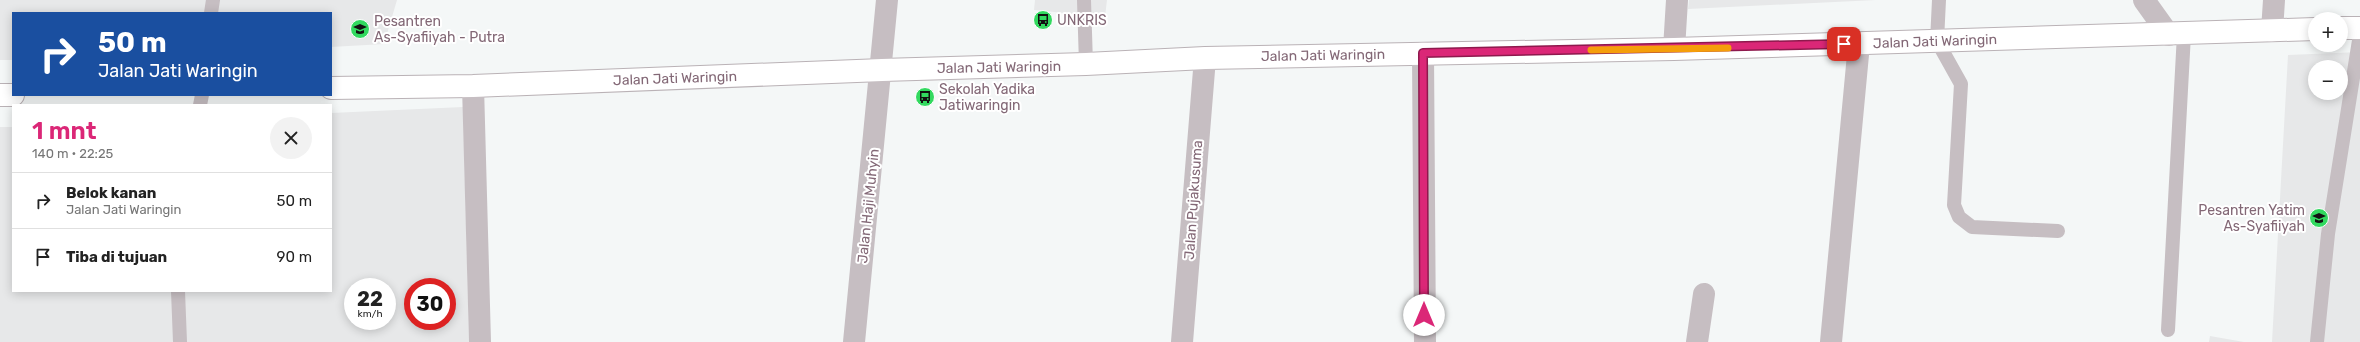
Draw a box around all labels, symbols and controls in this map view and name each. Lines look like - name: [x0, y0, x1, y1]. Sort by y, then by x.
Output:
- bus stop icon: UNKRIS: [1032, 9, 1054, 31]
- place label: UNKRIS: [1057, 12, 1107, 29]
- map controls: [2308, 12, 2348, 100]
- button: +: [2308, 12, 2348, 52]
- place label: Pesantren As-Syafiiyah - Putra: [374, 13, 505, 46]
- school or university icon: Pesantren As-Syafiiyah - Putra: [349, 18, 371, 40]
- text: 50 m: [98, 26, 167, 59]
- pin: [1827, 27, 1861, 61]
- icon: right: [32, 28, 84, 80]
- street label: Jalan Jati Waringin: [1873, 31, 1997, 52]
- icon: arrive: [1833, 33, 1855, 55]
- street label: Jalan Jati Waringin: [1261, 46, 1385, 65]
- street label: Jalan Jati Waringin: [937, 58, 1061, 77]
- text: Jalan Jati Waringin: [98, 60, 258, 82]
- button: −: [2308, 60, 2348, 100]
- street label: Jalan Jati Waringin: [613, 68, 737, 89]
- place label: Sekolah Yadika Jatiwaringin: [939, 81, 1035, 114]
- bus stop icon: Sekolah Yadika Jatiwaringin: [914, 86, 936, 108]
- text: 1 mnt: [32, 117, 96, 145]
- button: close: [270, 117, 312, 159]
- street label: Jalan Pujakusuma: [1181, 140, 1206, 260]
- text: 140 m · 22:25: [32, 146, 113, 161]
- street label: Jalan Haji Muhyin: [854, 148, 883, 264]
- text: Belok kanan: [66, 184, 156, 202]
- icon: right: [32, 190, 54, 212]
- text: 50 m: [277, 192, 312, 210]
- text: Jalan Jati Waringin: [66, 202, 181, 217]
- place label: Pesantren Yatim As-Syafiiyah: [2198, 202, 2305, 235]
- school or university icon: Pesantren Yatim As-Syafiiyah: [2308, 207, 2330, 229]
- icon: arrive: [32, 246, 54, 268]
- text: Tiba di tujuan: [66, 248, 167, 266]
- text: 90 m: [277, 248, 312, 266]
- speed limit sign: 30: [404, 278, 456, 330]
- text: 22: [357, 287, 383, 311]
- position arrow: [1403, 294, 1445, 336]
- text: km/h: [358, 308, 382, 320]

